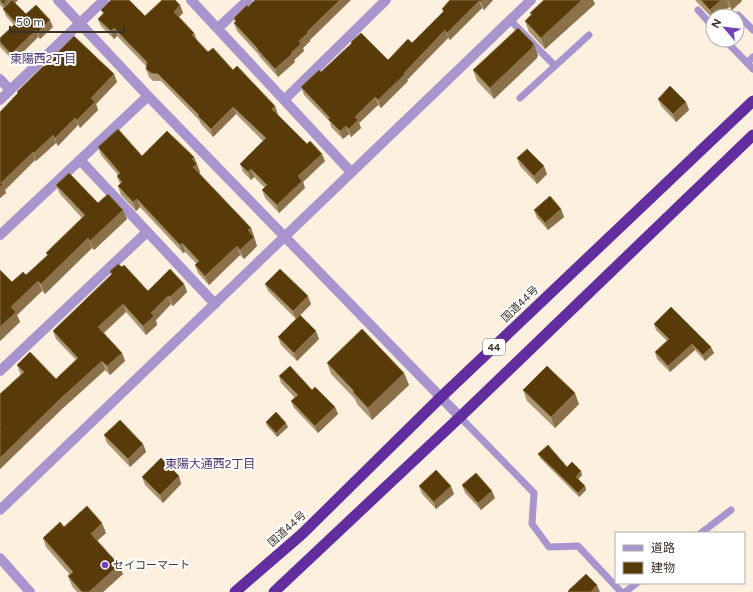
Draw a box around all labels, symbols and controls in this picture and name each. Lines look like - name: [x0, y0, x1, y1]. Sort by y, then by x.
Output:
- scale bar: [10, 8, 124, 34]
- north arrow: [705, 8, 745, 48]
- text: 50 m: [16, 15, 44, 29]
- text: N: [709, 17, 724, 30]
- district label: 東陽西2丁目: [10, 52, 76, 66]
- street label: 国道44号: [499, 283, 541, 325]
- road number: 44: [483, 339, 505, 355]
- district label: 東陽大通西2丁目: [165, 457, 255, 471]
- street label: 国道44号: [265, 509, 309, 549]
- legend: [615, 532, 745, 584]
- text: 道路: [651, 541, 675, 555]
- place label: セイコーマート: [113, 559, 190, 572]
- marker: セイコーマート: [100, 560, 110, 570]
- text: 建物: [651, 561, 675, 575]

